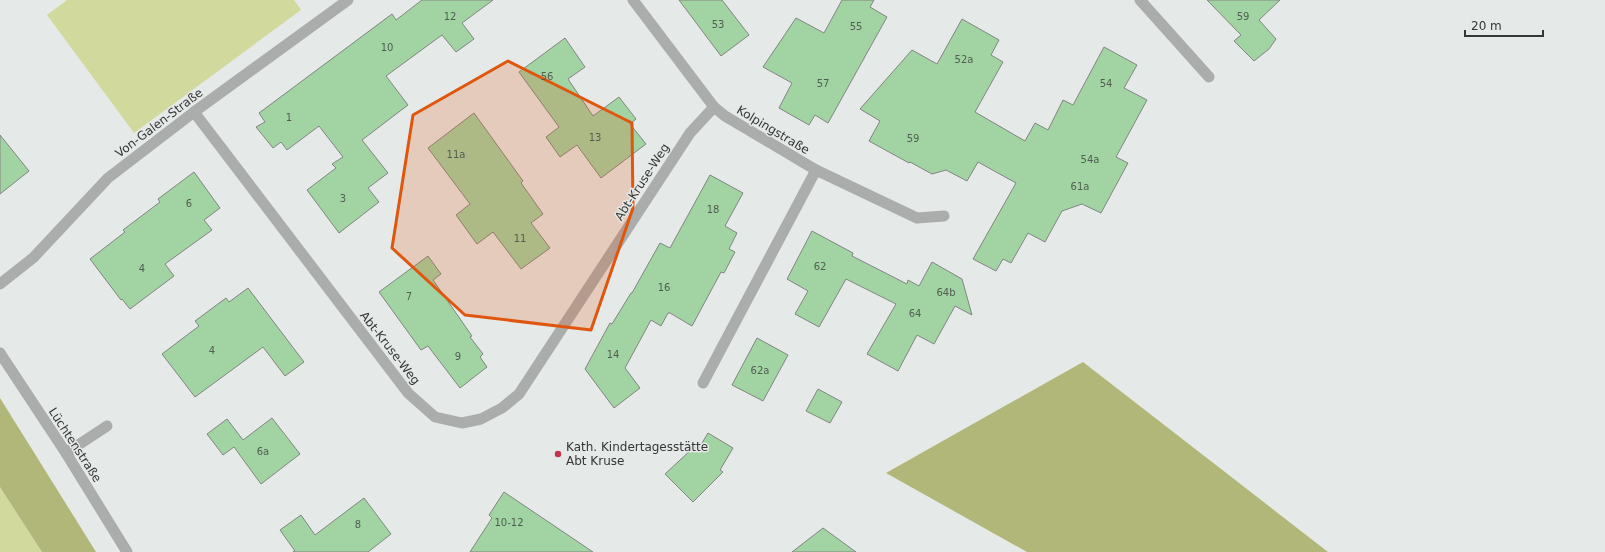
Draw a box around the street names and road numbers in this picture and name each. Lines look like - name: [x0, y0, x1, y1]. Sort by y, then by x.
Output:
- street label: Von-Galen-Straße: [113, 86, 205, 160]
- street label: Kolpingstraße: [734, 103, 812, 157]
- street label: Abt-Kruse-Weg: [612, 141, 672, 223]
- street label: Abt-Kruse-Weg: [357, 309, 423, 387]
- street label: Lüchtenstraße: [46, 405, 104, 485]

